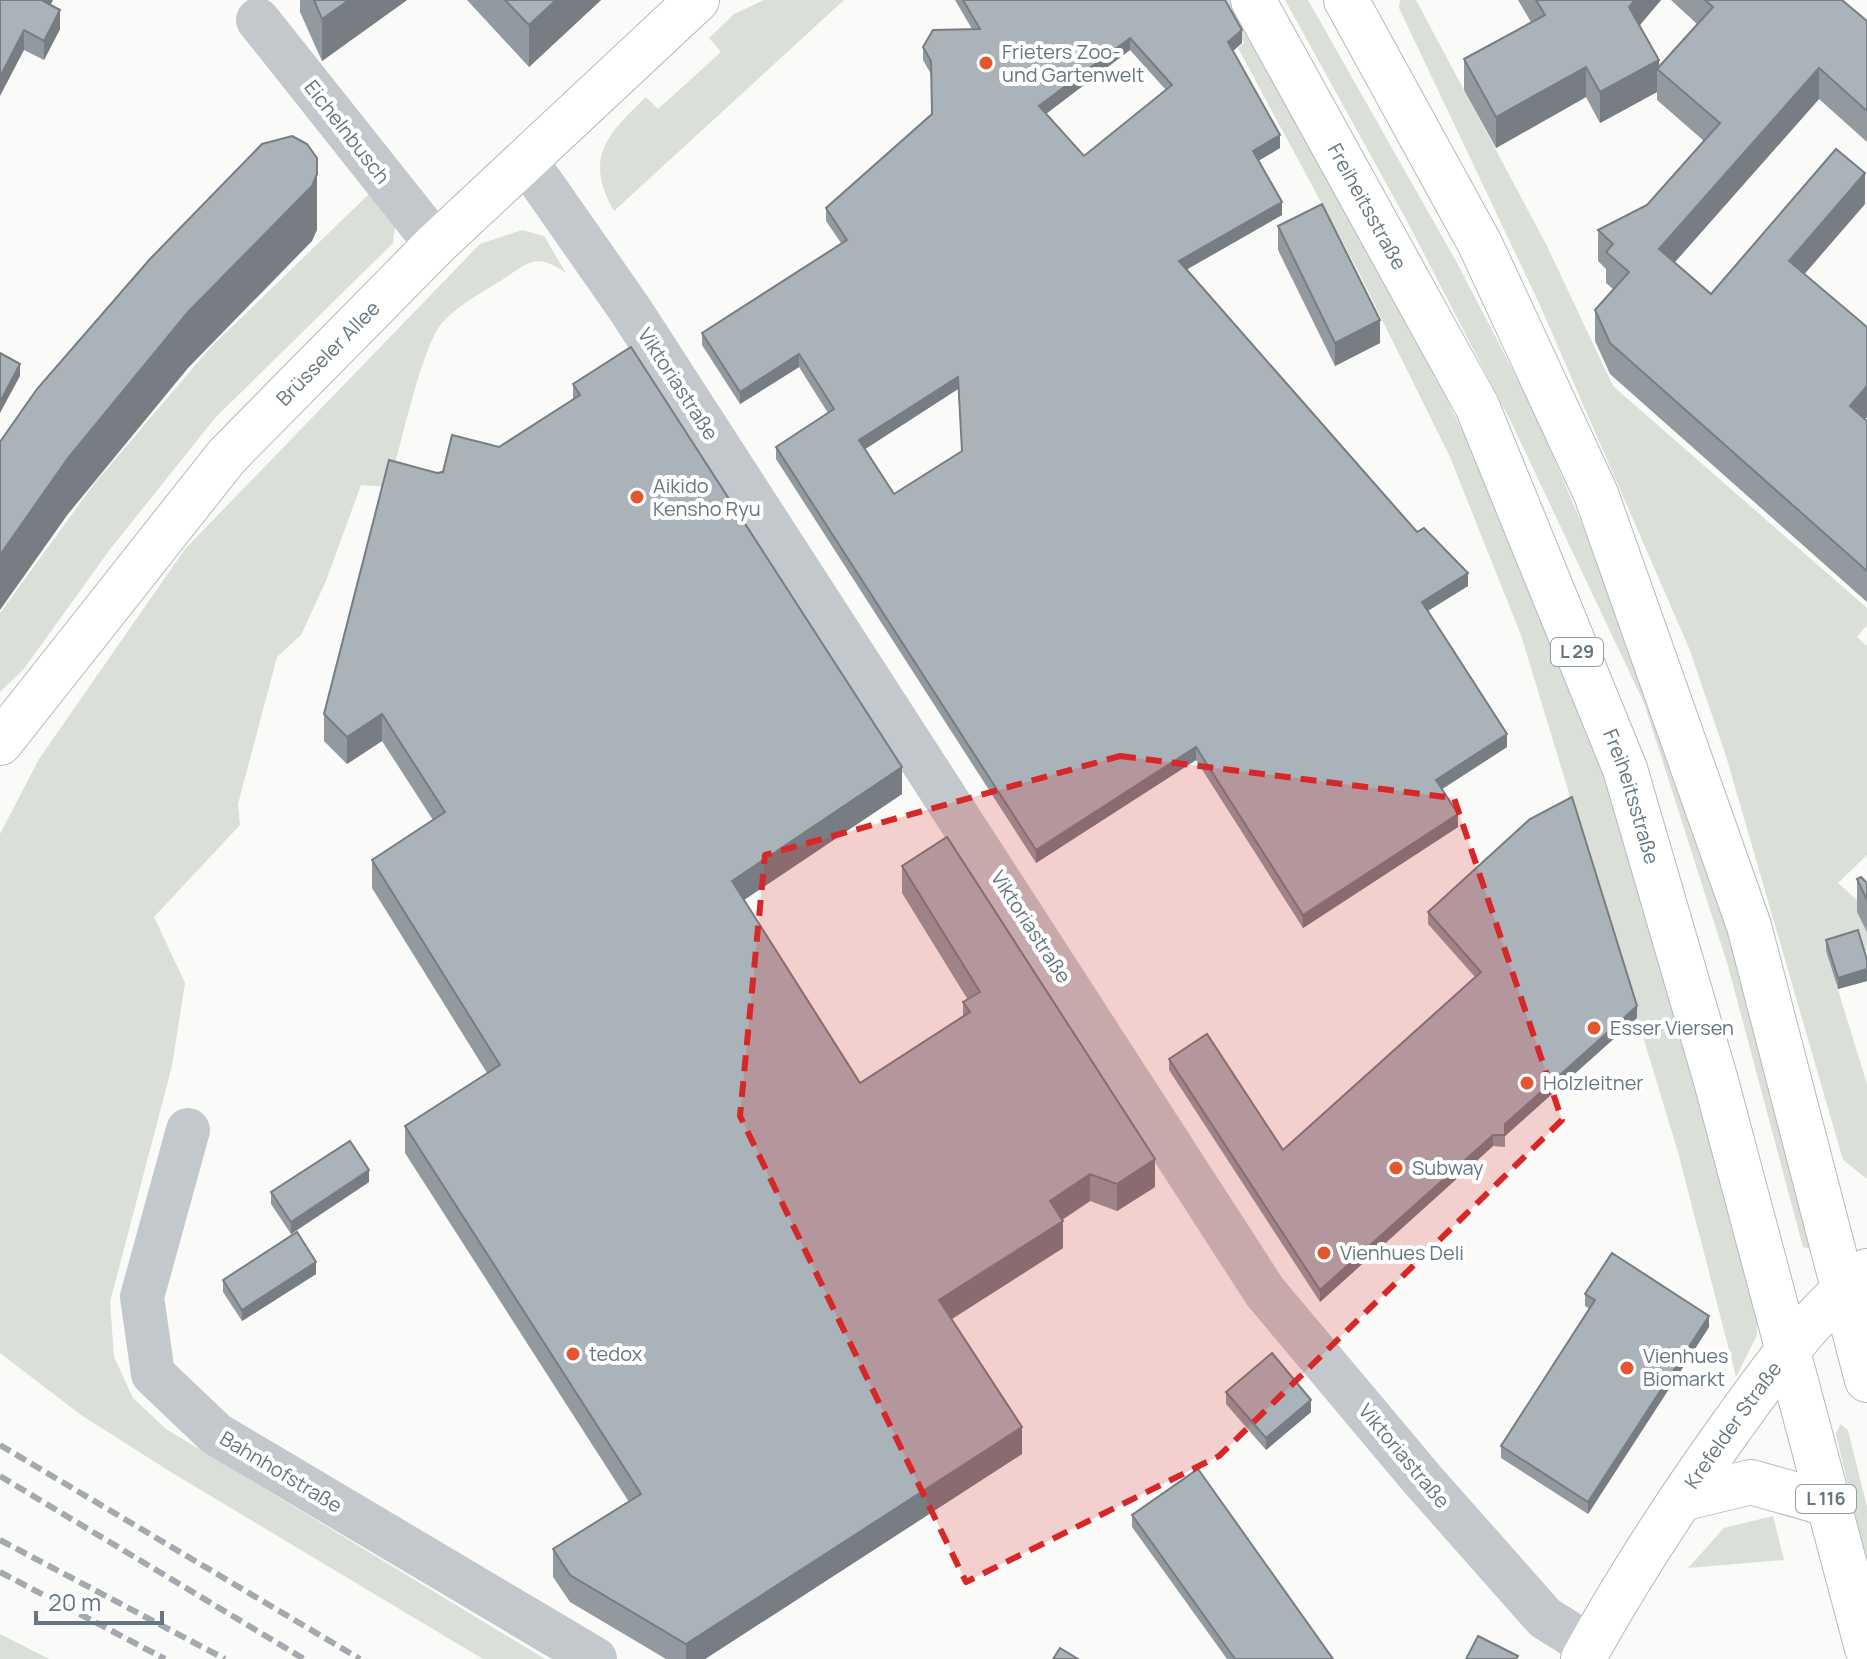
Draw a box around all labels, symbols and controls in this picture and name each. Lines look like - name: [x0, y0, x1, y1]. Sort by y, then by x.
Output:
- place label: Frieters Zoo- und Gartenwelt: [1002, 38, 1144, 88]
- marker: Frieters Zoo- und Gartenwelt: [977, 54, 995, 72]
- street label: Eichelnbusch: [298, 74, 396, 189]
- street label: Freiheitsstraße: [1322, 138, 1413, 274]
- street label: Brüsseler Allee: [270, 295, 386, 411]
- street label: Viktoriastraße: [632, 322, 725, 445]
- place label: Aikido Kensho Ryu: [653, 472, 761, 522]
- marker: Aikido Kensho Ryu: [628, 488, 646, 506]
- road number: L 29: [1551, 638, 1603, 666]
- street label: Freiheitsstraße: [1597, 725, 1666, 867]
- street label: Viktoriastraße: [985, 865, 1078, 988]
- place label: Esser Viersen: [1610, 1014, 1734, 1041]
- marker: Esser Viersen: [1585, 1019, 1603, 1037]
- place label: Holzleitner: [1543, 1069, 1644, 1096]
- marker: Holzleitner: [1518, 1074, 1536, 1092]
- place label: Subway: [1412, 1154, 1484, 1181]
- marker: Subway: [1387, 1159, 1405, 1177]
- place label: Vienhues Deli: [1340, 1239, 1464, 1266]
- marker: Vienhues Deli: [1315, 1244, 1333, 1262]
- place label: tedox: [589, 1340, 643, 1367]
- place label: Vienhues Biomarkt: [1643, 1342, 1729, 1392]
- marker: tedox: [564, 1345, 582, 1363]
- street label: Krefelder Straße: [1678, 1356, 1787, 1494]
- marker: Vienhues Biomarkt: [1618, 1359, 1636, 1377]
- street label: Viktoriastraße: [1353, 1398, 1456, 1514]
- street label: Bahnhofstraße: [215, 1424, 347, 1519]
- road number: L 116: [1796, 1485, 1856, 1513]
- scale bar: [36, 1575, 162, 1625]
- text: 20 m: [48, 1585, 101, 1618]

